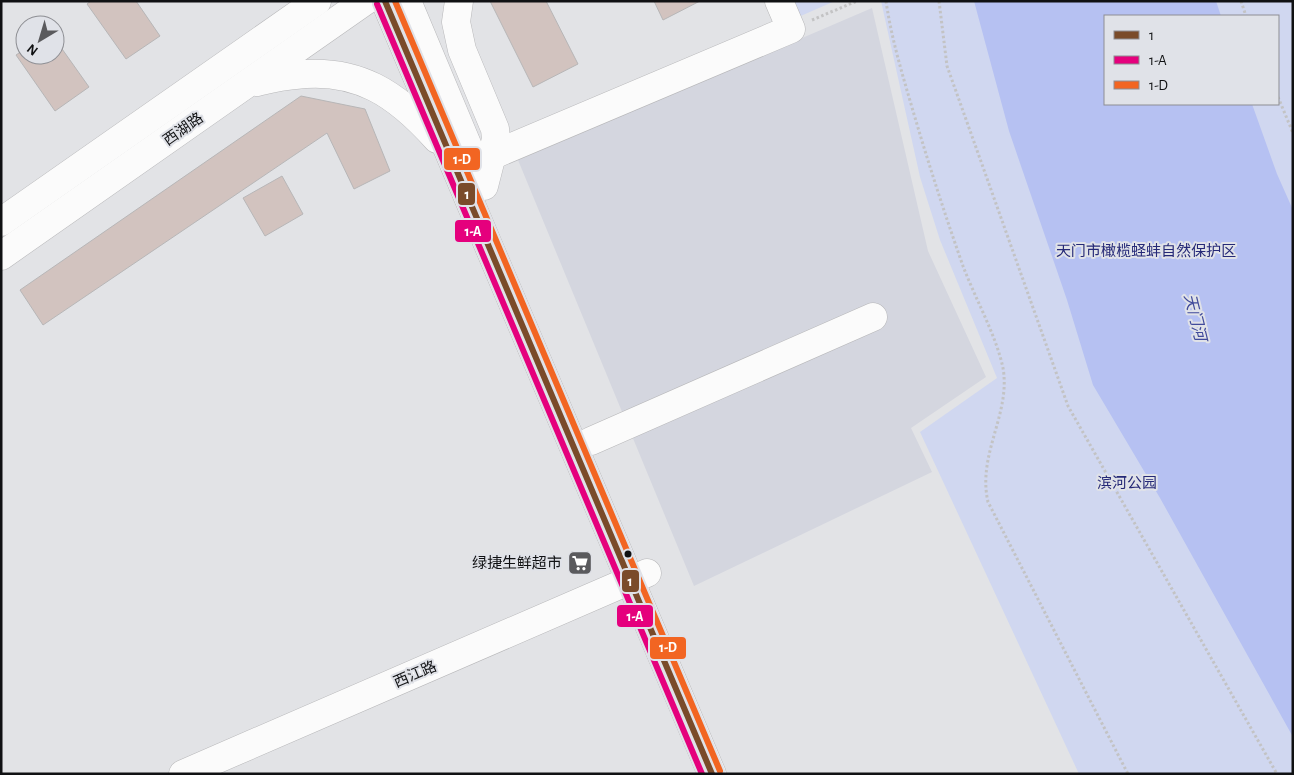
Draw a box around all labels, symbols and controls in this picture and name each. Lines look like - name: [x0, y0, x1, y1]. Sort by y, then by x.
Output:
- north arrow: [15, 15, 65, 65]
- legend: [1104, 15, 1279, 105]
- text: 1: [1149, 28, 1154, 43]
- text: N: [24, 41, 41, 58]
- text: 1-A: [1149, 53, 1167, 68]
- text: 1-D: [1149, 78, 1168, 93]
- street label: 西湖路: [160, 110, 206, 148]
- line badge: 1-D: [443, 147, 481, 171]
- text: 1-D: [453, 153, 471, 167]
- line badge: 1: [457, 182, 476, 206]
- text: 1: [464, 188, 470, 202]
- line badge: 1-A: [454, 219, 492, 243]
- text: 1-A: [464, 225, 482, 239]
- park label: 天门市橄榄蛏蚌自然保护区: [1056, 242, 1236, 259]
- water label: 天门河: [1181, 292, 1210, 345]
- park label: 滨河公园: [1097, 475, 1157, 491]
- unlabelled marker: [623, 549, 633, 559]
- supermarket icon: 绿捷生鲜超市: [567, 550, 593, 576]
- place label: 绿捷生鲜超市: [472, 555, 562, 571]
- line badge: 1: [621, 569, 640, 593]
- text: 1: [627, 575, 633, 589]
- line badge: 1-A: [616, 604, 654, 628]
- text: 1-A: [626, 610, 644, 624]
- line badge: 1-D: [649, 636, 687, 660]
- text: 1-D: [659, 641, 677, 655]
- street label: 西江路: [391, 658, 439, 690]

